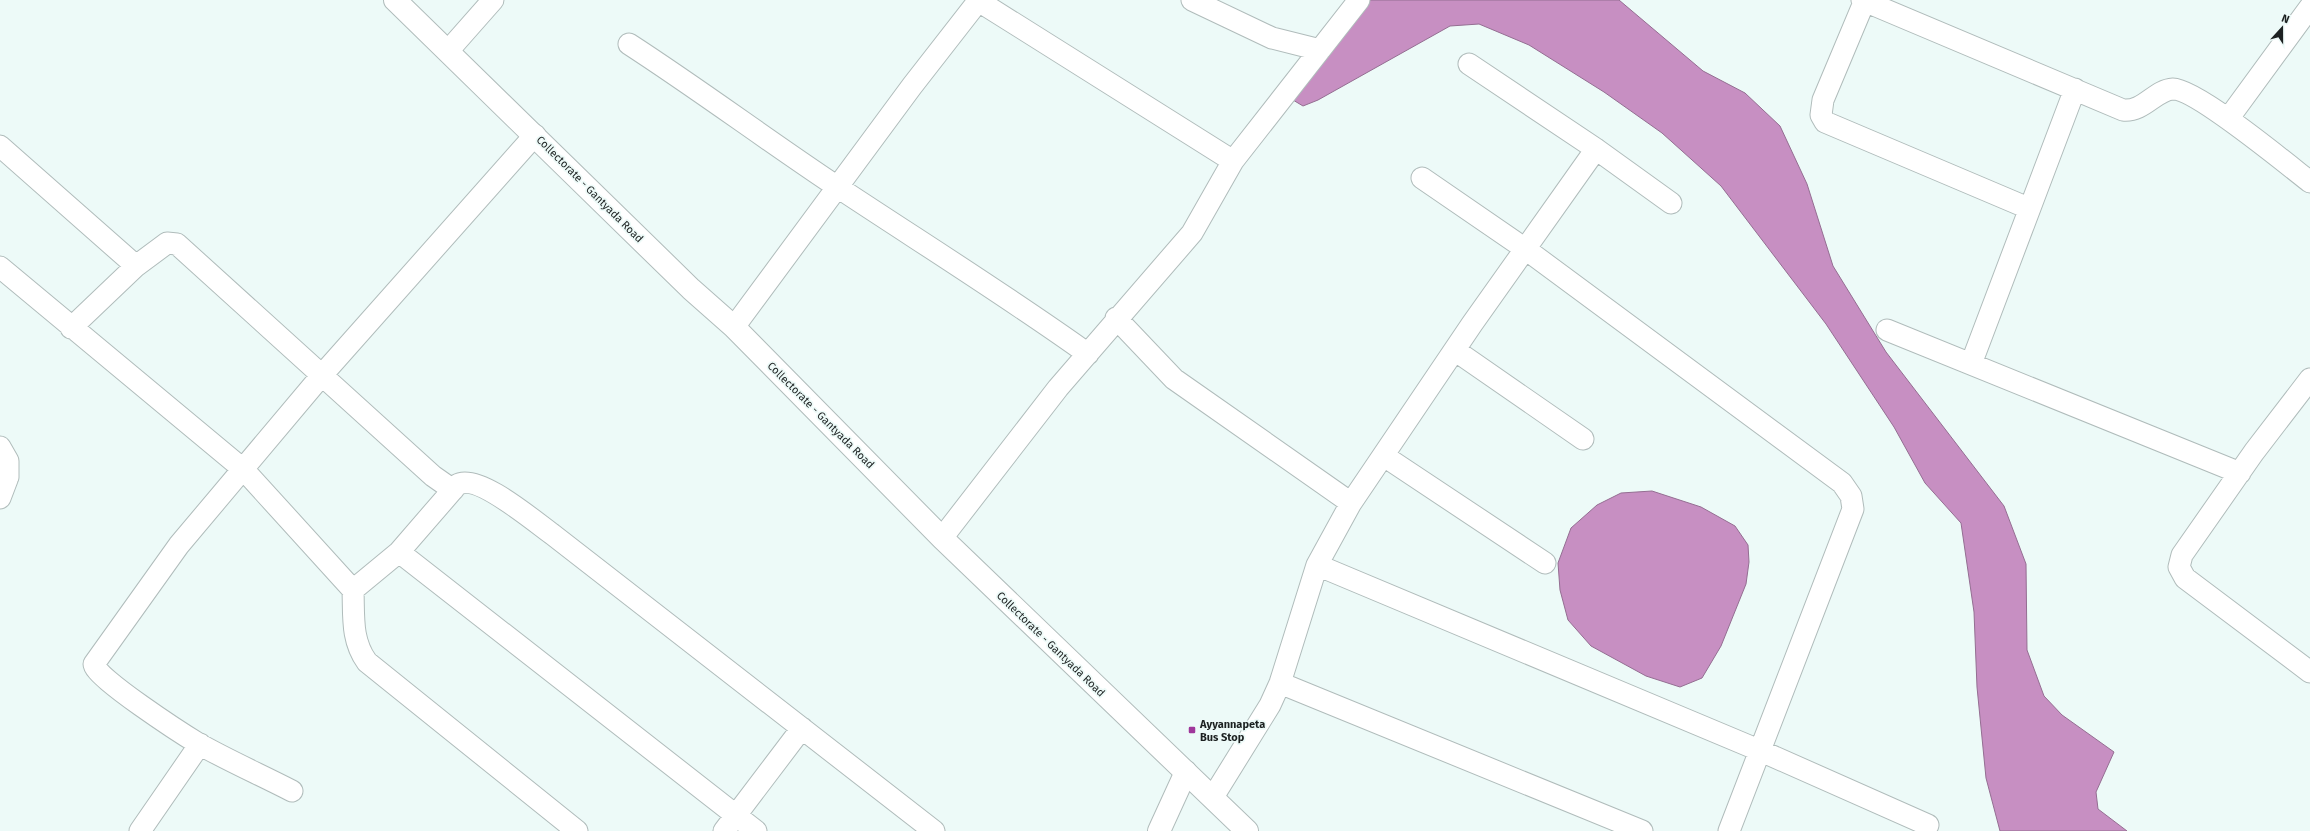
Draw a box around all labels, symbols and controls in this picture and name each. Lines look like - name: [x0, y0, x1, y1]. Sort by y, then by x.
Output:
- north arrow: [2262, 8, 2302, 48]
- text: N: [2280, 12, 2291, 27]
- street label: Collectorate - Gantyada Road: [534, 133, 646, 245]
- street label: Collectorate - Gantyada Road: [765, 359, 877, 471]
- street label: Collectorate - Gantyada Road: [994, 589, 1107, 700]
- place label: Ayyannapeta Bus Stop: [1199, 718, 1265, 744]
- marker: Ayyannapeta Bus Stop: [1187, 725, 1197, 735]

